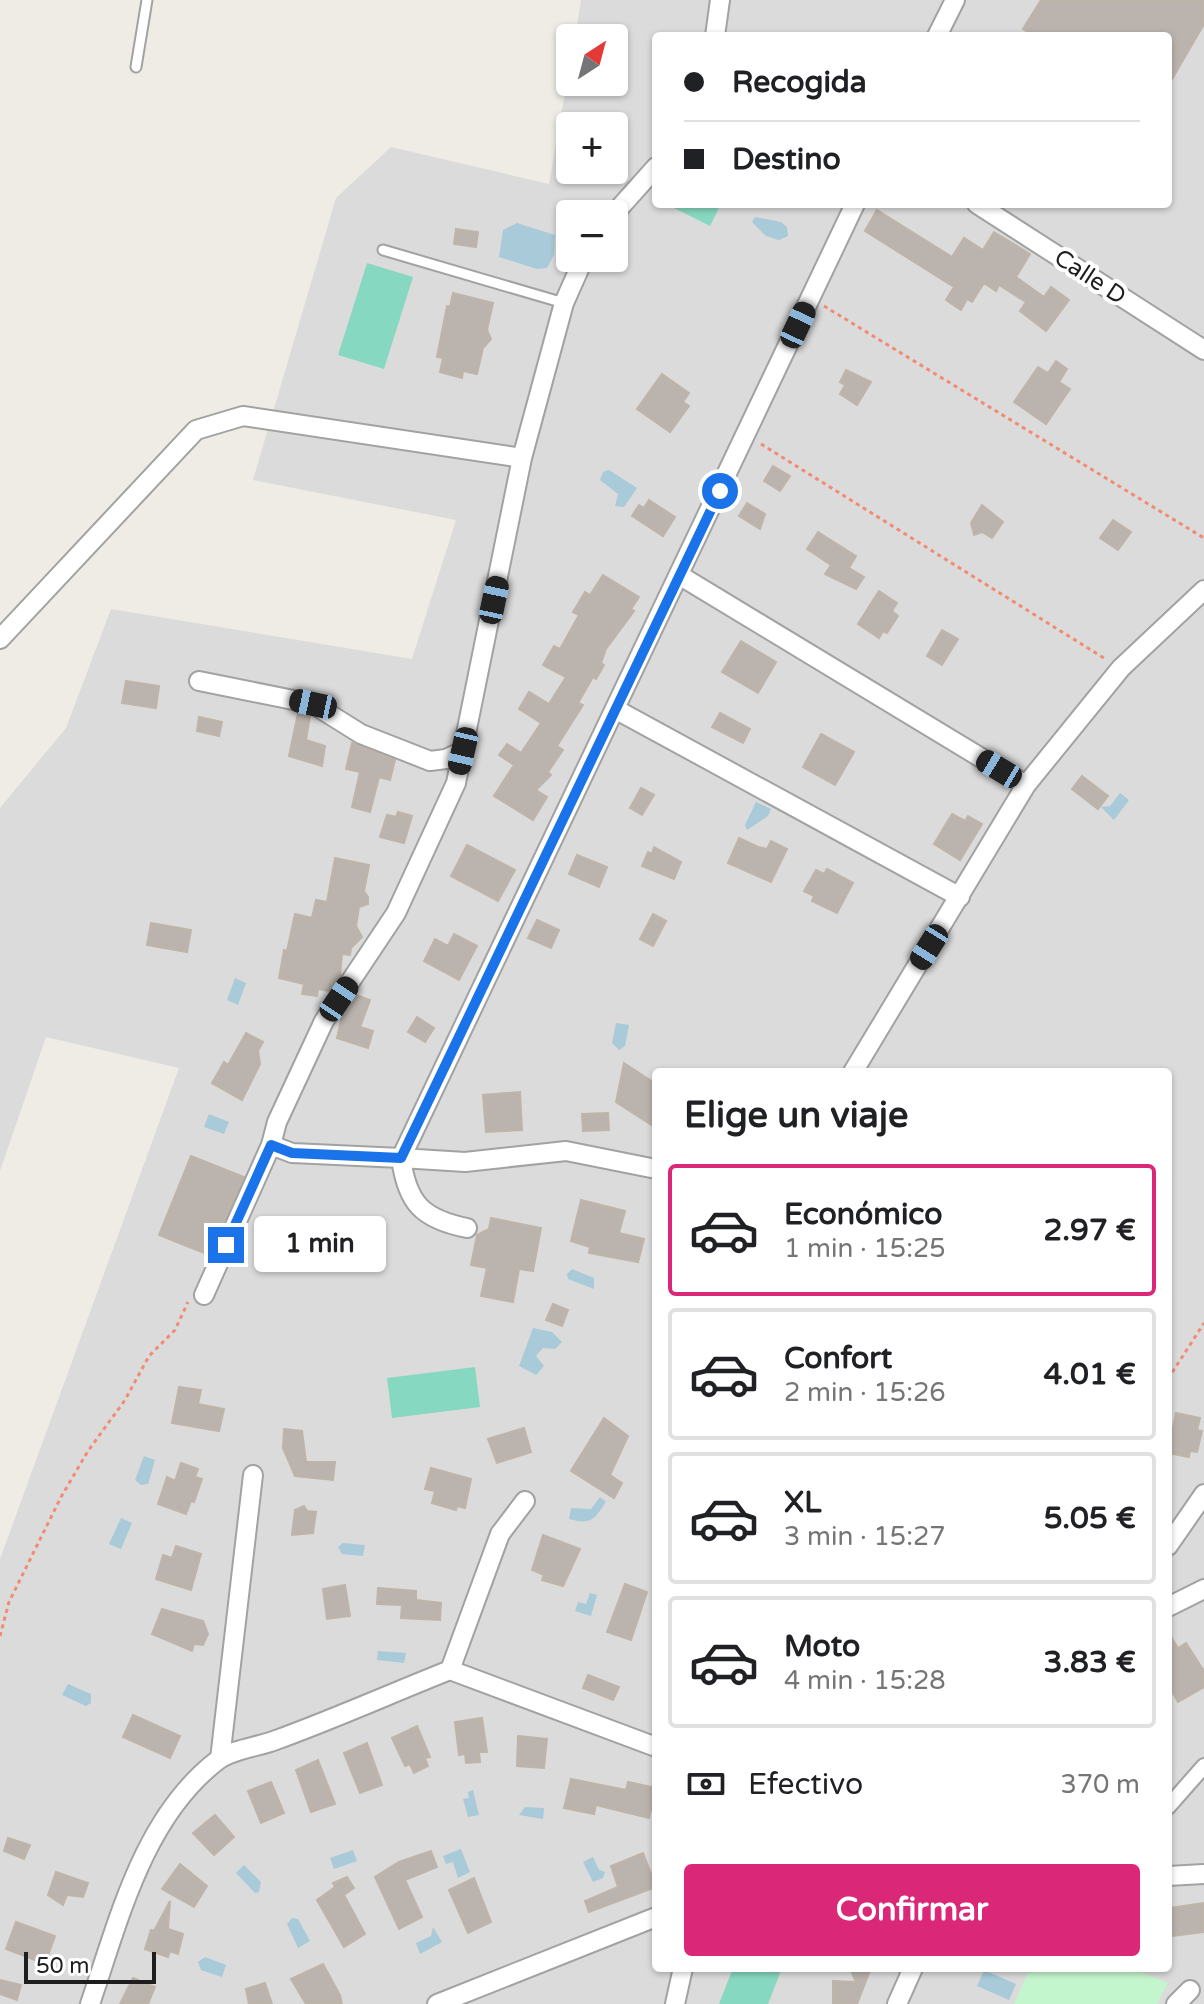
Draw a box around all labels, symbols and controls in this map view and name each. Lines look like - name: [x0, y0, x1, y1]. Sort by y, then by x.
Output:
- north arrow: [556, 24, 628, 96]
- map controls: [556, 24, 628, 272]
- text: Recogida: [732, 64, 867, 101]
- button: +: [556, 112, 628, 184]
- text: Destino: [732, 141, 841, 178]
- button: −: [556, 200, 628, 272]
- street label: Calle D: [1049, 243, 1131, 311]
- car: [777, 298, 819, 352]
- route start: [702, 473, 738, 509]
- car: [477, 574, 511, 626]
- car: [287, 687, 339, 721]
- car: [446, 725, 480, 777]
- car: [972, 746, 1026, 792]
- car: [906, 920, 952, 974]
- car: [316, 972, 362, 1026]
- text: Elige un viaje: [684, 1094, 908, 1137]
- icon: car: [688, 1194, 760, 1266]
- text: Económico: [784, 1196, 942, 1233]
- text: 2.97 €: [1043, 1212, 1136, 1249]
- callout: 1 min: [254, 1217, 386, 1273]
- route end: [208, 1227, 244, 1263]
- text: 1 min: [285, 1228, 355, 1259]
- text: 1 min · 15:25: [784, 1233, 946, 1264]
- icon: car: [688, 1338, 760, 1410]
- text: Confort: [784, 1340, 892, 1377]
- text: 4.01 €: [1043, 1356, 1136, 1393]
- text: 2 min · 15:26: [784, 1377, 946, 1408]
- icon: car: [688, 1482, 760, 1554]
- text: XL: [784, 1484, 821, 1521]
- text: 5.05 €: [1044, 1500, 1136, 1537]
- text: 3 min · 15:27: [784, 1521, 946, 1552]
- icon: car: [688, 1626, 760, 1698]
- text: Moto: [784, 1628, 860, 1665]
- text: 3.83 €: [1044, 1644, 1136, 1681]
- text: 4 min · 15:28: [784, 1665, 946, 1696]
- icon: cash: [684, 1762, 728, 1806]
- text: Efectivo: [748, 1766, 863, 1803]
- text: 370 m: [1060, 1769, 1140, 1800]
- button: Confirmar: [684, 1864, 1140, 1956]
- scale bar: [24, 1948, 156, 1984]
- text: 50 m: [36, 1953, 90, 1979]

